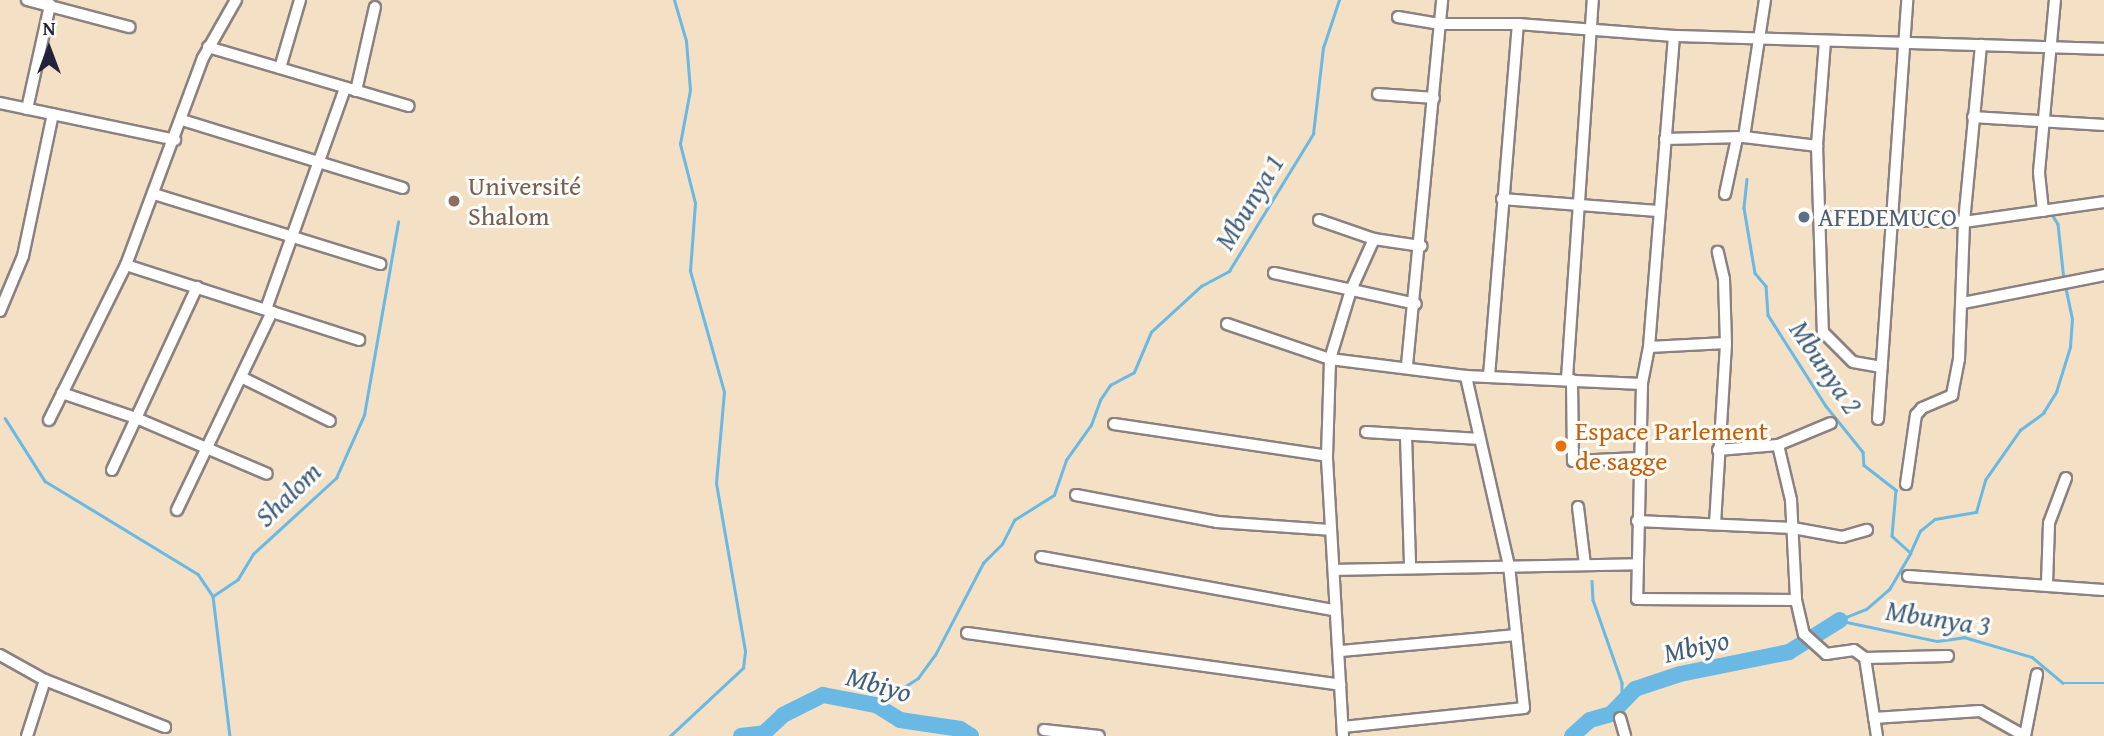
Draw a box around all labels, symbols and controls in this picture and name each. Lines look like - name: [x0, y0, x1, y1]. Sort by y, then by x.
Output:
- north arrow: [14, 14, 84, 84]
- text: N: [43, 14, 55, 42]
- water label: Mbunya 1: [1207, 148, 1291, 256]
- place label: Université Shalom: [468, 170, 581, 232]
- marker: Université Shalom: [446, 193, 462, 209]
- place label: AFEDEMUCO: [1818, 201, 1957, 233]
- marker: AFEDEMUCO: [1796, 209, 1812, 225]
- water label: Mbunya 2: [1783, 314, 1869, 420]
- place label: Espace Parlement de sagge: [1575, 415, 1768, 476]
- marker: Espace Parlement de sagge: [1553, 438, 1569, 454]
- water label: Shalom: [248, 454, 328, 534]
- water label: Mbunya 3: [1883, 593, 1993, 643]
- water label: Mbiyo: [1660, 622, 1732, 670]
- water label: Mbiyo: [843, 659, 915, 709]

